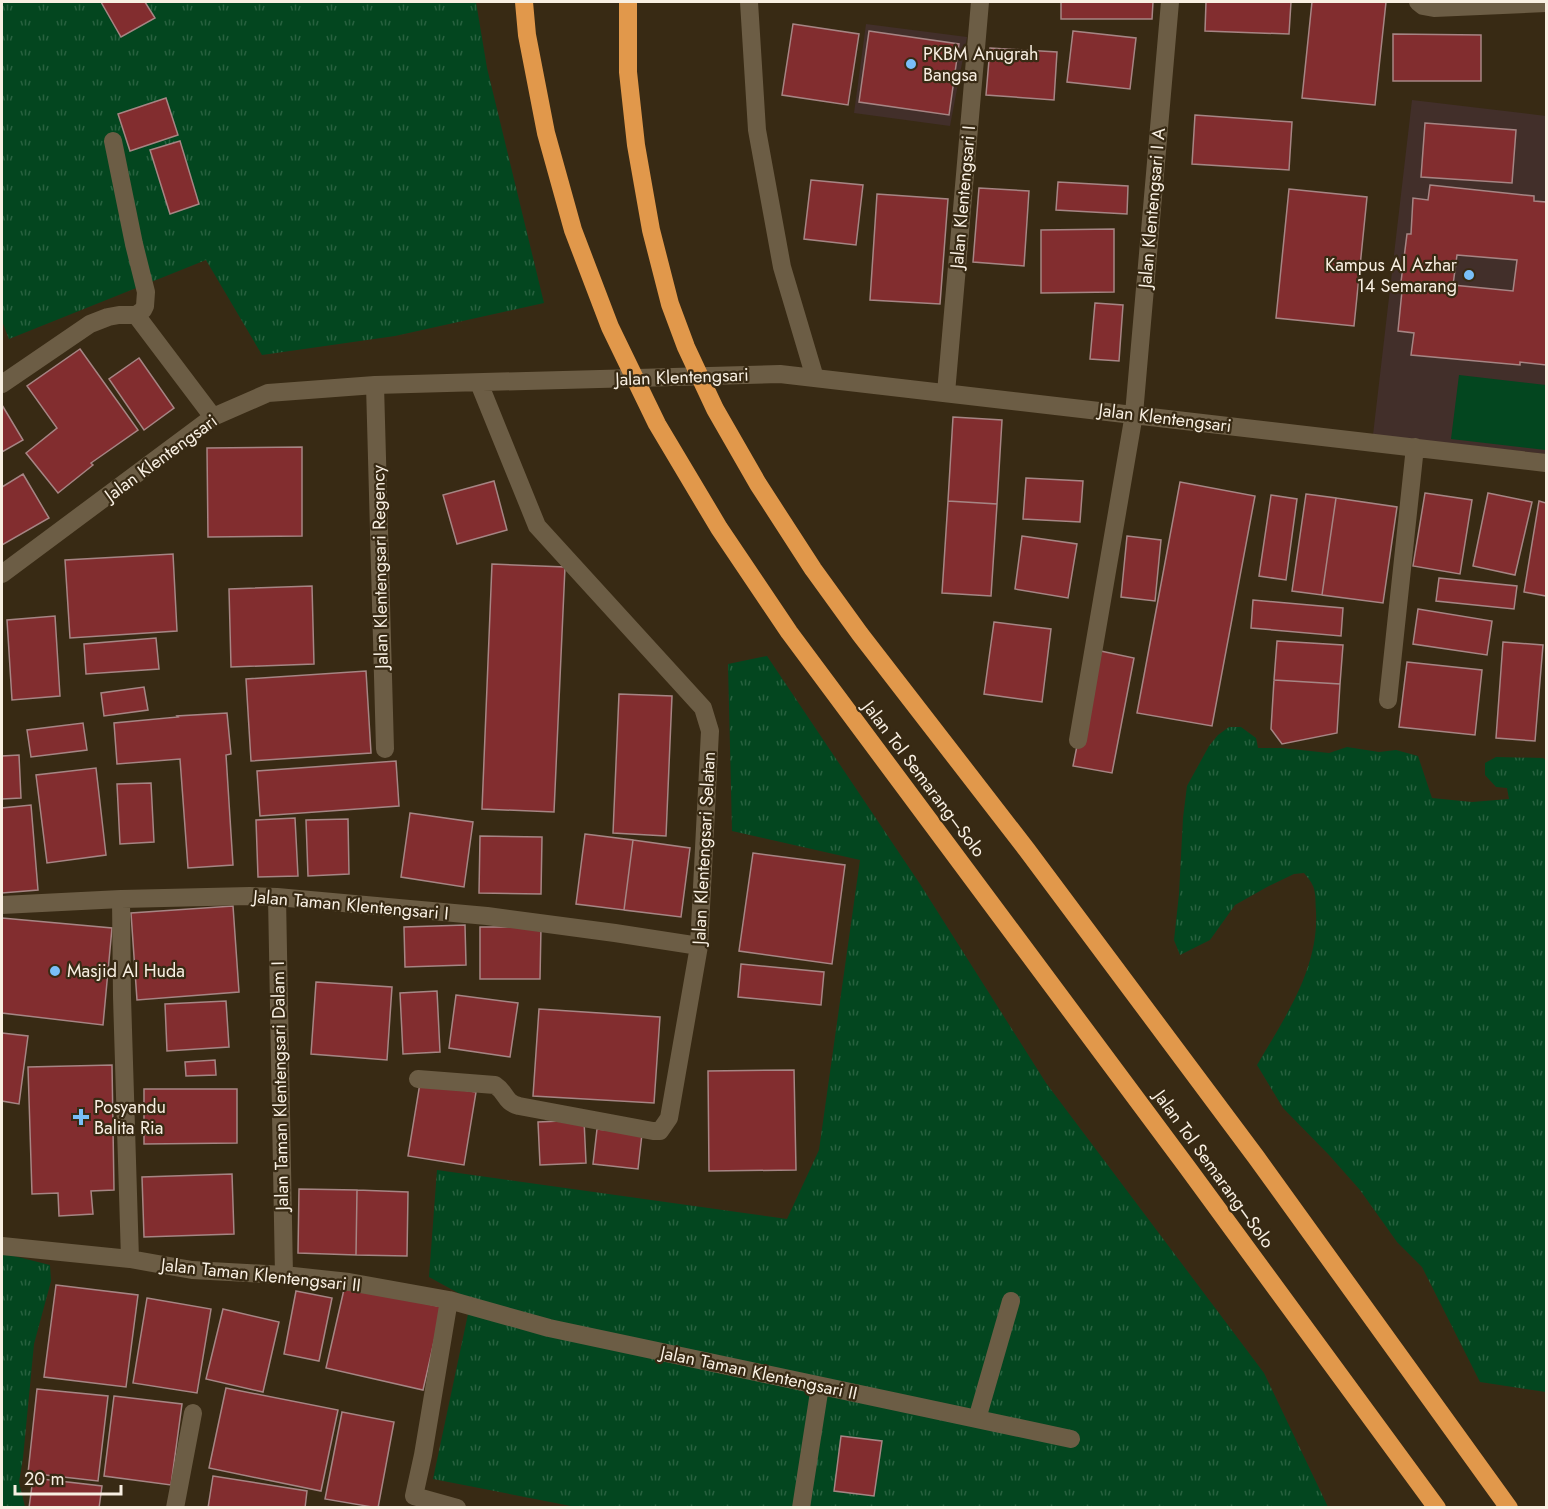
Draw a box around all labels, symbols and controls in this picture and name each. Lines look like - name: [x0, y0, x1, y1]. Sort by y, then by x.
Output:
- place label: PKBM Anugrah Bangsa: [923, 41, 1038, 88]
- marker: PKBM Anugrah Bangsa: [904, 57, 918, 71]
- street label: Jalan Klentengsari I: [944, 124, 982, 272]
- street label: Jalan Klentengsari I A: [1132, 127, 1172, 291]
- place label: Kampus Al Azhar 14 Semarang: [1325, 252, 1458, 299]
- marker: Kampus Al Azhar 14 Semarang: [1462, 268, 1476, 282]
- street label: Jalan Klentengsari: [613, 362, 749, 392]
- street label: Jalan Klentengsari: [1095, 397, 1233, 439]
- street label: Jalan Klentengsari: [98, 408, 223, 509]
- street label: Jalan Klentengsari Regency: [365, 465, 395, 671]
- street label: Jalan Tol Semarang–Solo: [855, 694, 992, 863]
- street label: Jalan Klentengsari Selatan: [686, 751, 722, 947]
- street label: Jalan Taman Klentengsari I: [250, 883, 450, 927]
- place label: Masjid Al Huda: [67, 958, 185, 984]
- street label: Jalan Taman Klentengsari Dalam I: [265, 961, 295, 1213]
- marker: Masjid Al Huda: [48, 964, 62, 978]
- street label: Jalan Tol Semarang–Solo: [1146, 1083, 1280, 1254]
- place label: Posyandu Balita Ria: [94, 1094, 166, 1141]
- marker: Posyandu Balita Ria: [72, 1108, 90, 1126]
- street label: Jalan Taman Klentengsari II: [158, 1251, 362, 1298]
- street label: Jalan Taman Klentengsari II: [656, 1339, 860, 1407]
- scale bar: [15, 1458, 122, 1496]
- text: 20 m: [24, 1466, 64, 1492]

